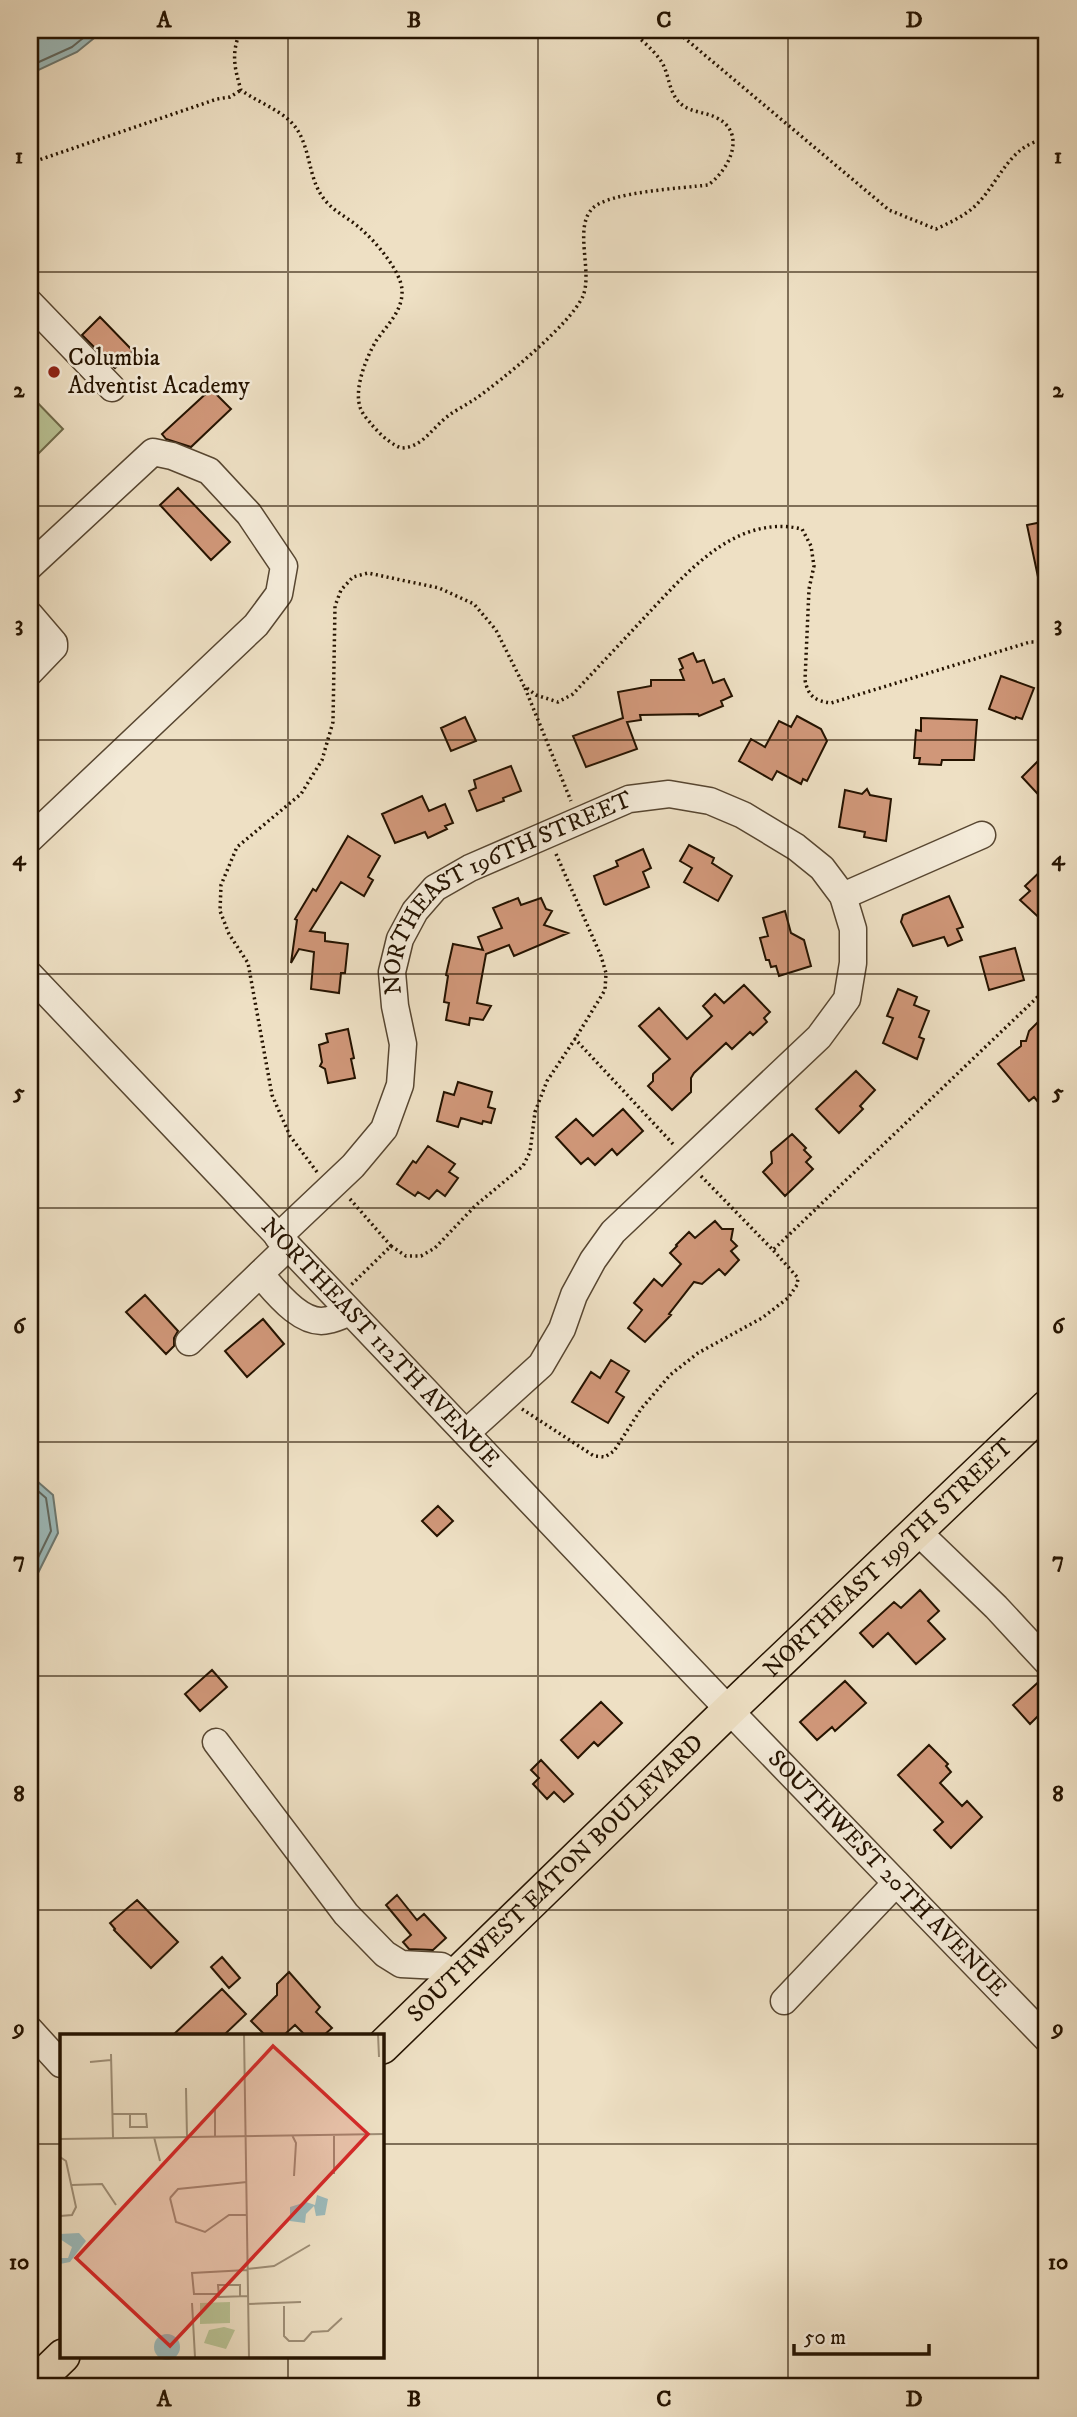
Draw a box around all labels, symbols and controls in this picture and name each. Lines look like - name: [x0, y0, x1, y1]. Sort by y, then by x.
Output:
- text: A: [156, 6, 173, 35]
- text: B: [407, 6, 421, 35]
- text: C: [656, 6, 672, 35]
- text: D: [905, 6, 923, 35]
- text: 1: [15, 142, 23, 171]
- text: 1: [1054, 142, 1062, 171]
- place label: Columbia Adventist Academy: [68, 343, 250, 401]
- marker: Columbia Adventist Academy: [46, 364, 62, 380]
- text: 2: [13, 376, 25, 405]
- text: 2: [1052, 376, 1064, 405]
- text: 3: [15, 610, 23, 639]
- text: 3: [1054, 610, 1062, 639]
- street label: NORTHEAST 196TH STREET: [377, 784, 637, 996]
- text: 4: [12, 844, 27, 873]
- text: 4: [1051, 844, 1066, 873]
- text: 5: [12, 1078, 25, 1107]
- text: 5: [1051, 1078, 1064, 1107]
- street label: NORTHEAST 112TH AVENUE: [254, 1212, 506, 1474]
- text: 6: [13, 1312, 27, 1341]
- text: 6: [1052, 1312, 1066, 1341]
- street label: NORTHEAST 199TH STREET: [757, 1432, 1020, 1684]
- text: 7: [13, 1546, 25, 1575]
- text: 7: [1052, 1546, 1064, 1575]
- street label: SOUTHWEST EATON BOULEVARD: [401, 1728, 710, 2029]
- street label: SOUTHWEST 20TH AVENUE: [761, 1744, 1013, 2003]
- text: 8: [13, 1780, 25, 1809]
- text: 8: [1052, 1780, 1064, 1809]
- text: 9: [11, 2014, 25, 2043]
- text: 9: [1050, 2014, 1064, 2043]
- inset map: [60, 2034, 383, 2358]
- text: 10: [9, 2248, 29, 2277]
- text: 10: [1048, 2248, 1068, 2277]
- scale bar: [794, 2312, 928, 2356]
- text: 50 m: [804, 2325, 846, 2351]
- text: A: [156, 2385, 173, 2414]
- text: B: [407, 2385, 421, 2414]
- text: C: [656, 2385, 672, 2414]
- text: D: [905, 2385, 923, 2414]

